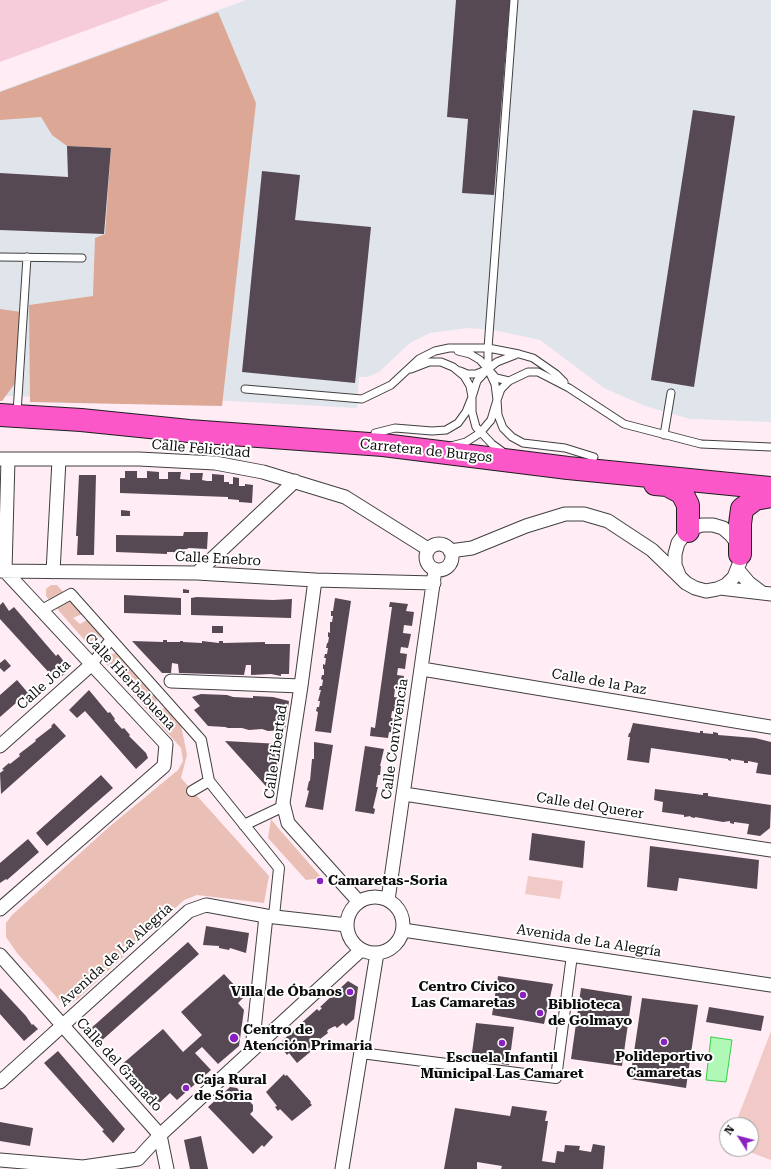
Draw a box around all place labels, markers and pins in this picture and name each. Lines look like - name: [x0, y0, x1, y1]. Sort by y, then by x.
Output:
- place label: Camaretas-Soria: [328, 873, 447, 889]
- marker: Camaretas-Soria: [315, 876, 325, 886]
- place label: Centro Cívico Las Camaretas: [411, 979, 515, 1012]
- place label: Villa de Óbanos: [231, 984, 342, 1000]
- marker: Villa de Óbanos: [345, 987, 355, 997]
- marker: Centro Cívico Las Camaretas: [518, 990, 528, 1000]
- place label: Biblioteca de Golmayo: [548, 997, 632, 1030]
- marker: Biblioteca de Golmayo: [535, 1008, 545, 1018]
- place label: Centro de Atención Primaria: [243, 1022, 373, 1054]
- marker: Centro de Atención Primaria: [228, 1032, 240, 1044]
- marker: Polideportivo Camaretas: [659, 1037, 669, 1047]
- marker: Escuela Infantil Municipal Las Camaret: [497, 1038, 507, 1048]
- place label: Polideportivo Camaretas: [615, 1049, 713, 1082]
- place label: Escuela Infantil Municipal Las Camaret: [420, 1050, 584, 1082]
- place label: Caja Rural de Soria: [194, 1072, 267, 1104]
- marker: Caja Rural de Soria: [181, 1083, 191, 1093]

